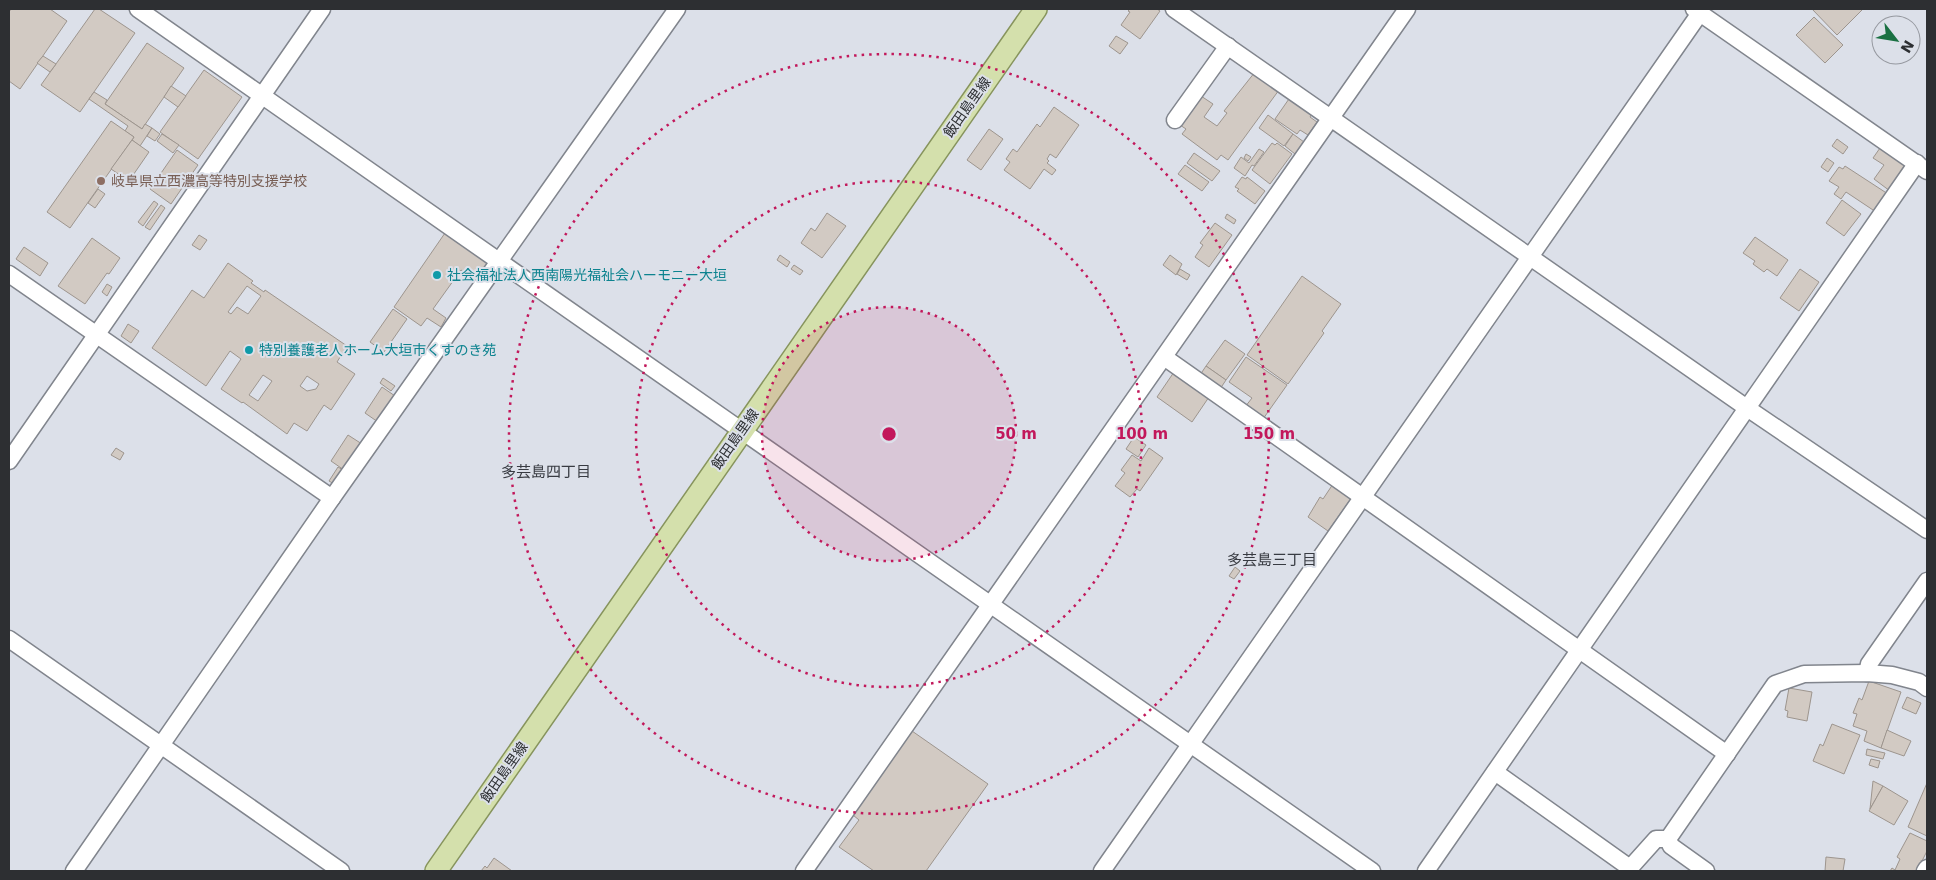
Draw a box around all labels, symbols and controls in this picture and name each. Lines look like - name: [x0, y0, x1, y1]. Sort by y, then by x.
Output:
- north arrow: [1871, 15, 1921, 65]
- text: N: [1897, 38, 1917, 56]
- street label: 飯田島里線: [940, 74, 994, 140]
- place label: 岐阜県立西濃高等特別支援学校: [111, 173, 307, 189]
- marker: 岐阜県立西濃高等特別支援学校: [95, 175, 107, 187]
- place label: 社会福祉法人西南陽光福祉会ハーモニー大垣: [447, 267, 727, 283]
- marker: 社会福祉法人西南陽光福祉会ハーモニー大垣: [431, 269, 443, 281]
- place label: 特別養護老人ホーム大垣市くすのき苑: [259, 342, 496, 358]
- marker: 特別養護老人ホーム大垣市くすのき苑: [243, 344, 255, 356]
- street label: 飯田島里線: [708, 406, 762, 472]
- centre of rings: [880, 425, 898, 443]
- text: 50 m: [995, 425, 1037, 443]
- text: 100 m: [1116, 425, 1168, 443]
- text: 150 m: [1243, 425, 1295, 443]
- district label: 多芸島四丁目: [501, 463, 591, 481]
- district label: 多芸島三丁目: [1227, 551, 1317, 569]
- street label: 飯田島里線: [477, 739, 531, 805]

